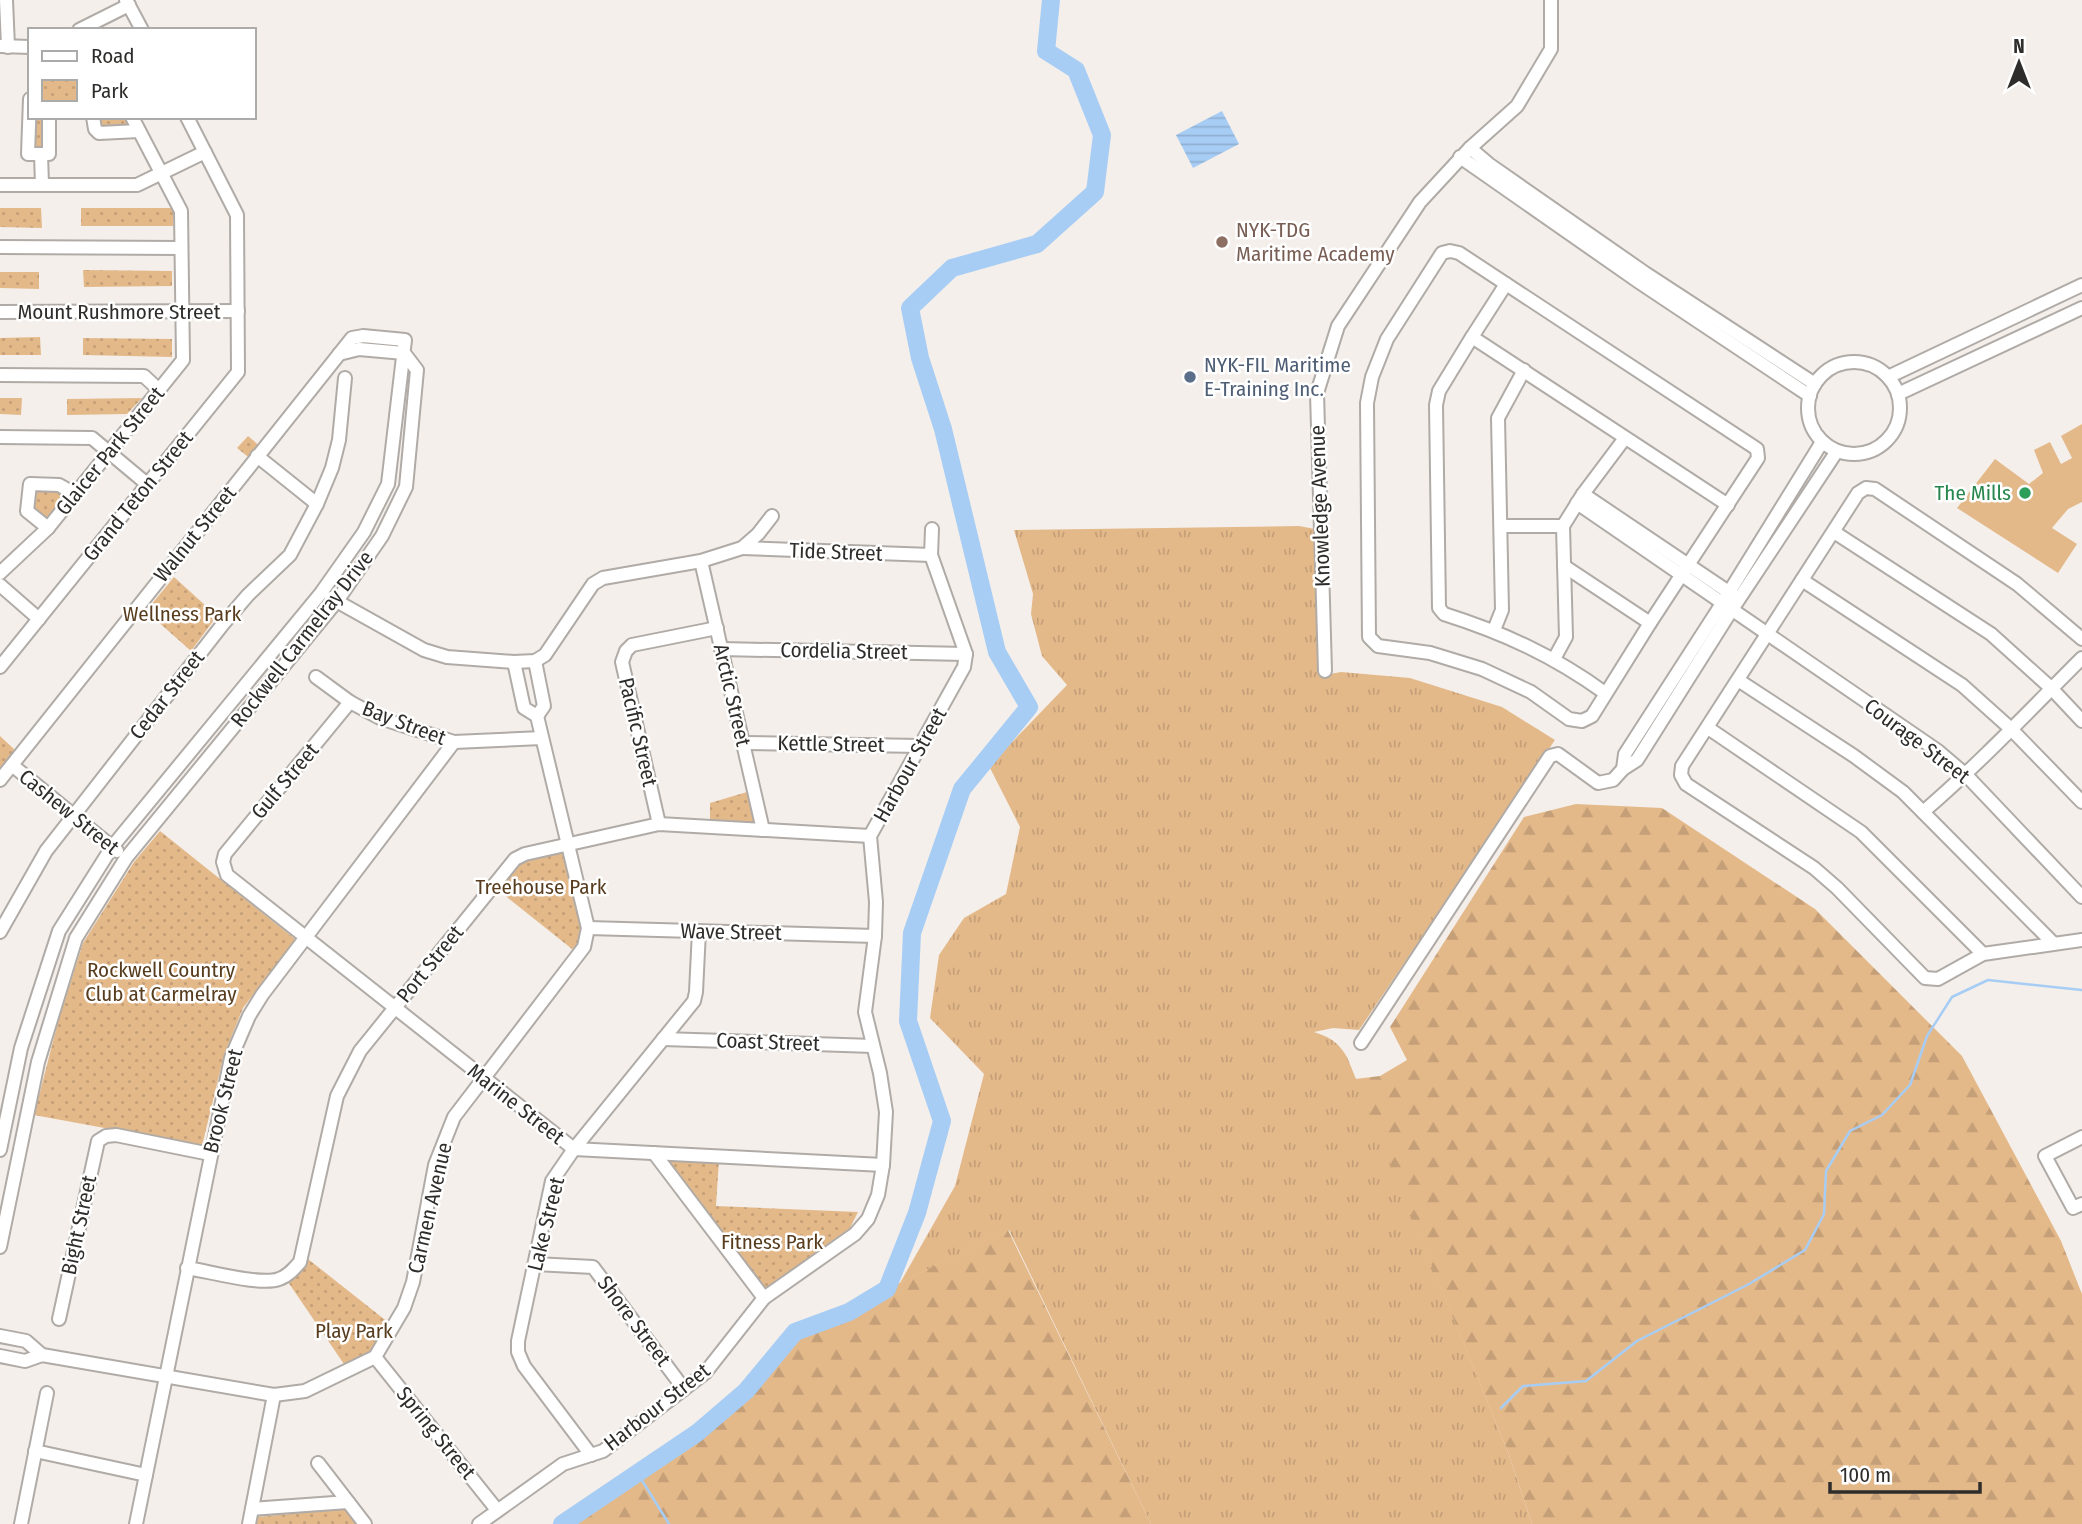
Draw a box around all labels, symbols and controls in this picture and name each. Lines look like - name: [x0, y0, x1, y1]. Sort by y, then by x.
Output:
- legend: [28, 28, 256, 119]
- north arrow: [1984, 28, 2054, 98]
- text: N: [2013, 35, 2025, 58]
- text: Road: [91, 43, 135, 69]
- text: Park: [91, 78, 129, 104]
- place label: NYK-TDG Maritime Academy: [1236, 217, 1395, 267]
- marker: NYK-TDG Maritime Academy: [1214, 234, 1230, 250]
- street label: Mount Rushmore Street: [17, 299, 221, 325]
- place label: NYK-FIL Maritime E-Training Inc.: [1204, 352, 1351, 402]
- marker: NYK-FIL Maritime E-Training Inc.: [1182, 369, 1198, 385]
- street label: Glaicer Park Street: [50, 381, 170, 521]
- street label: Grand Teton Street: [77, 425, 199, 567]
- street label: Knowledge Avenue: [1304, 425, 1336, 587]
- place label: The Mills: [1935, 480, 2011, 506]
- street label: Walnut Street: [148, 481, 242, 587]
- marker: The Mills: [2017, 485, 2033, 501]
- street label: Tide Street: [789, 537, 883, 567]
- street label: Rockwell Carmelray Drive: [225, 546, 379, 732]
- park label: Wellness Park: [123, 601, 241, 627]
- street label: Cordelia Street: [780, 637, 908, 665]
- street label: Arctic Street: [708, 641, 756, 749]
- street label: Cedar Street: [124, 645, 210, 745]
- street label: Pacific Street: [613, 675, 663, 789]
- street label: Courage Street: [1859, 693, 1975, 789]
- street label: Bay Street: [359, 695, 450, 751]
- street label: Harbour Street: [868, 703, 952, 827]
- street label: Kettle Street: [777, 730, 885, 758]
- street label: Gulf Street: [246, 737, 324, 824]
- street label: Cashew Street: [14, 764, 124, 860]
- park label: Treehouse Park: [475, 874, 607, 900]
- street label: Wave Street: [680, 918, 782, 946]
- street label: Port Street: [391, 920, 469, 1008]
- park label: Rockwell Country Club at Carmelray: [85, 957, 237, 1007]
- street label: Coast Street: [716, 1027, 820, 1057]
- street label: Brook Street: [197, 1046, 249, 1156]
- street label: Marine Street: [462, 1058, 570, 1150]
- street label: Carmen Avenue: [402, 1140, 458, 1276]
- street label: Bight Street: [56, 1173, 102, 1277]
- street label: Lake Street: [522, 1174, 570, 1274]
- park label: Fitness Park: [721, 1229, 823, 1255]
- street label: Shore Street: [592, 1271, 676, 1371]
- park label: Play Park: [315, 1318, 393, 1344]
- street label: Harbour Street: [599, 1357, 715, 1456]
- street label: Spring Street: [391, 1381, 481, 1485]
- scale bar: [1830, 1450, 1980, 1494]
- text: 100 m: [1840, 1462, 1891, 1488]

